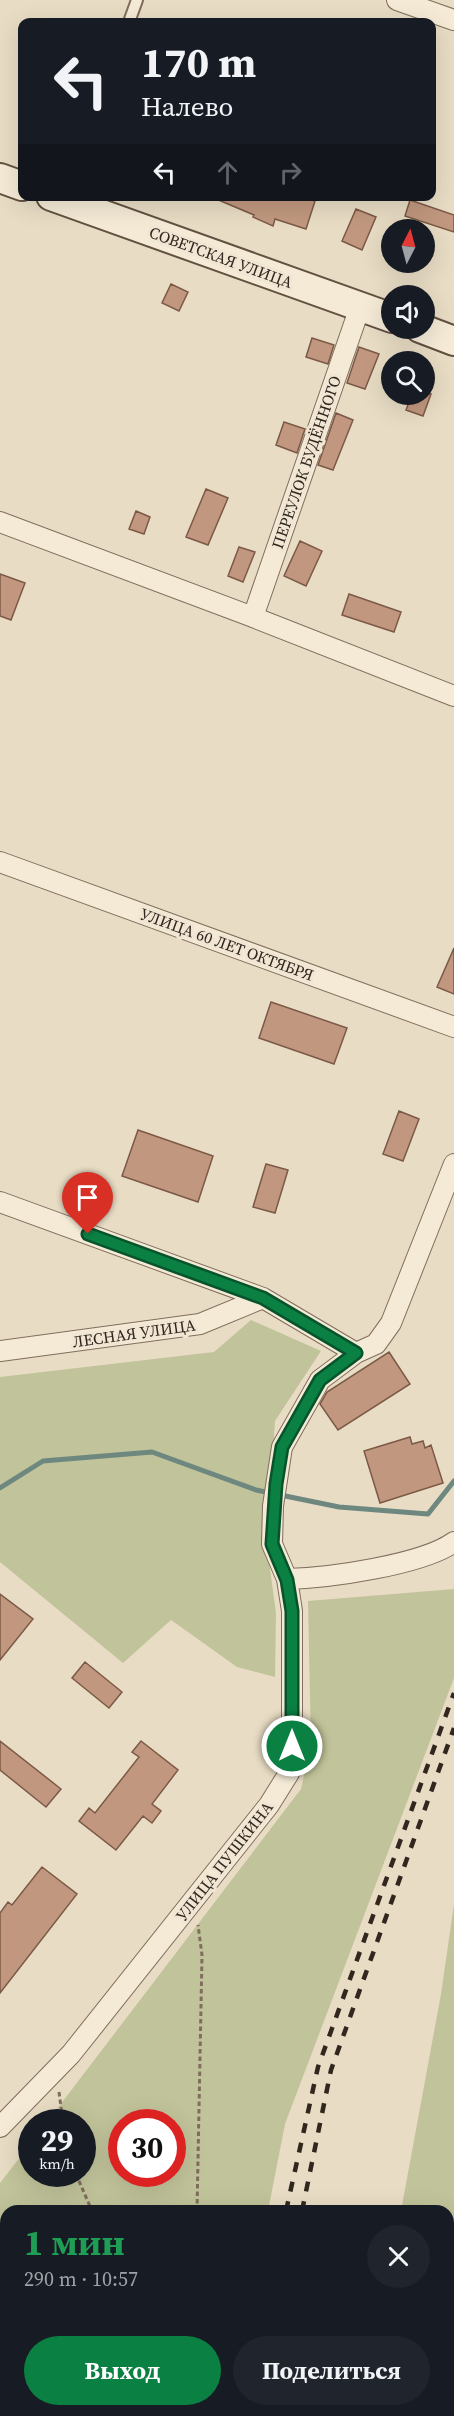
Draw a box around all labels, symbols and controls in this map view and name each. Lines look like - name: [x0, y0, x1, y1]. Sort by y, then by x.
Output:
- text: 170 m: [141, 33, 256, 91]
- icon: left: [42, 42, 120, 120]
- text: Налево: [141, 88, 233, 125]
- icon: left: [148, 156, 181, 189]
- icon: ahead: [211, 156, 244, 189]
- icon: right: [274, 156, 307, 189]
- north arrow: [381, 219, 435, 273]
- map controls: [381, 219, 435, 405]
- street label: СОВЕТСКАЯ УЛИЦА: [146, 221, 296, 293]
- button: sound: [381, 285, 435, 339]
- button: search: [381, 351, 435, 405]
- street label: ПЕРЕУЛОК БУДЁННОГО: [266, 372, 346, 552]
- street label: УЛИЦА 60 ЛЕТ ОКТЯБРЯ: [137, 902, 317, 986]
- pin: [62, 1172, 113, 1234]
- icon: arrive: [71, 1181, 104, 1214]
- street label: ЛЕСНАЯ УЛИЦА: [71, 1313, 197, 1353]
- position arrow: [260, 1714, 324, 1778]
- street label: УЛИЦА ПУШКИНА: [170, 1796, 278, 1925]
- speed limit sign: 30: [108, 2109, 186, 2187]
- text: 29: [41, 2120, 73, 2161]
- text: km/h: [39, 2153, 75, 2174]
- text: 1 мин: [24, 2218, 125, 2267]
- button: close: [367, 2225, 430, 2288]
- text: 290 m · 10:57: [24, 2265, 138, 2293]
- button: Выход: [24, 2336, 221, 2405]
- button: Поделиться: [233, 2336, 430, 2405]

